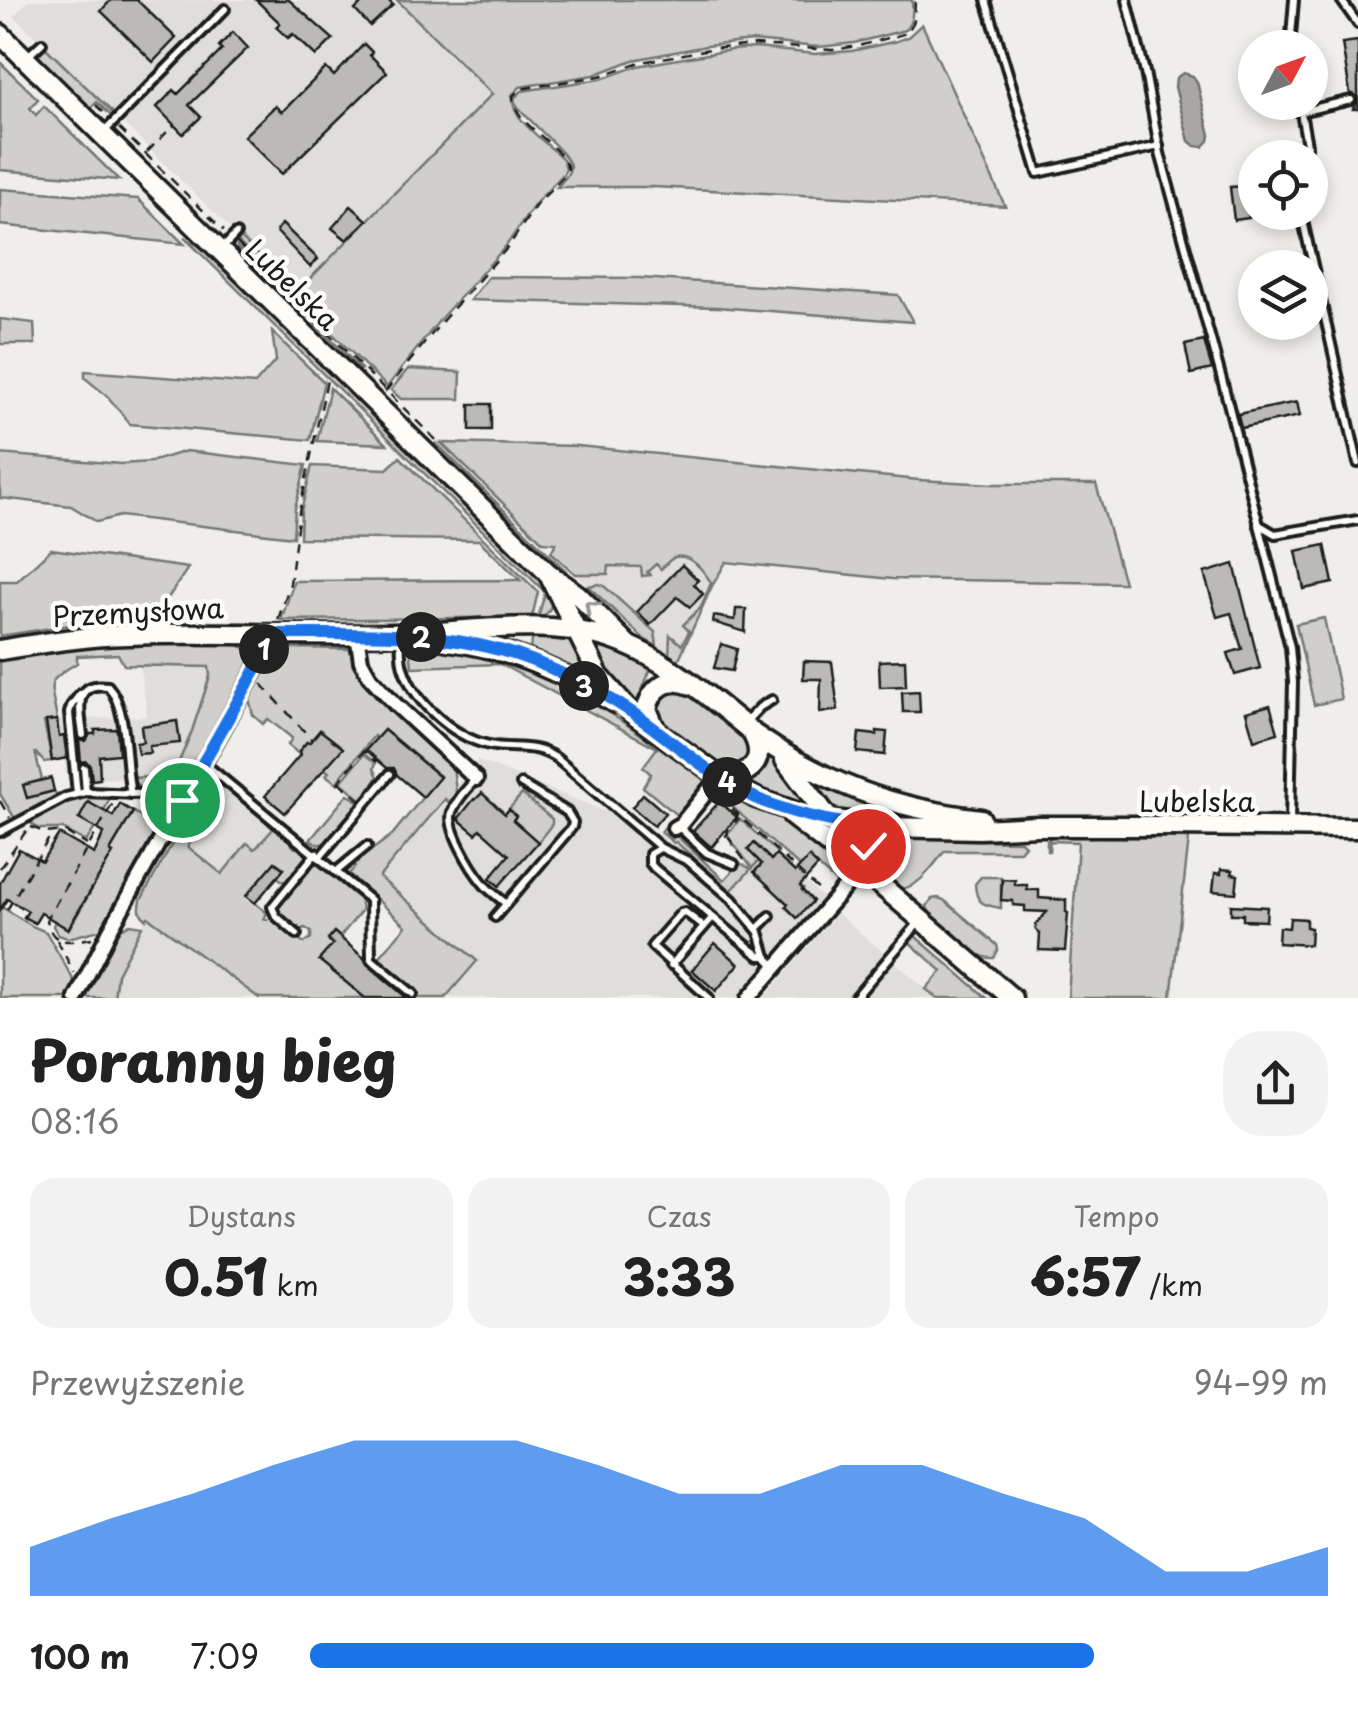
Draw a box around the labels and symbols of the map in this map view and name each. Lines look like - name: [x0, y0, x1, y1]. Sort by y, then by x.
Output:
- north arrow: [1238, 30, 1328, 120]
- street label: Lubelska: [236, 228, 350, 340]
- street label: Przemysłowa: [51, 585, 225, 637]
- one-way arrow: [584, 601, 602, 619]
- pin: 2: [396, 612, 446, 662]
- pin: 1: [239, 624, 289, 674]
- pin: 3: [559, 661, 609, 711]
- pin: 4: [702, 757, 752, 807]
- pin: [140, 758, 225, 843]
- street label: Lubelska: [1139, 779, 1256, 822]
- pin: [826, 804, 911, 889]

